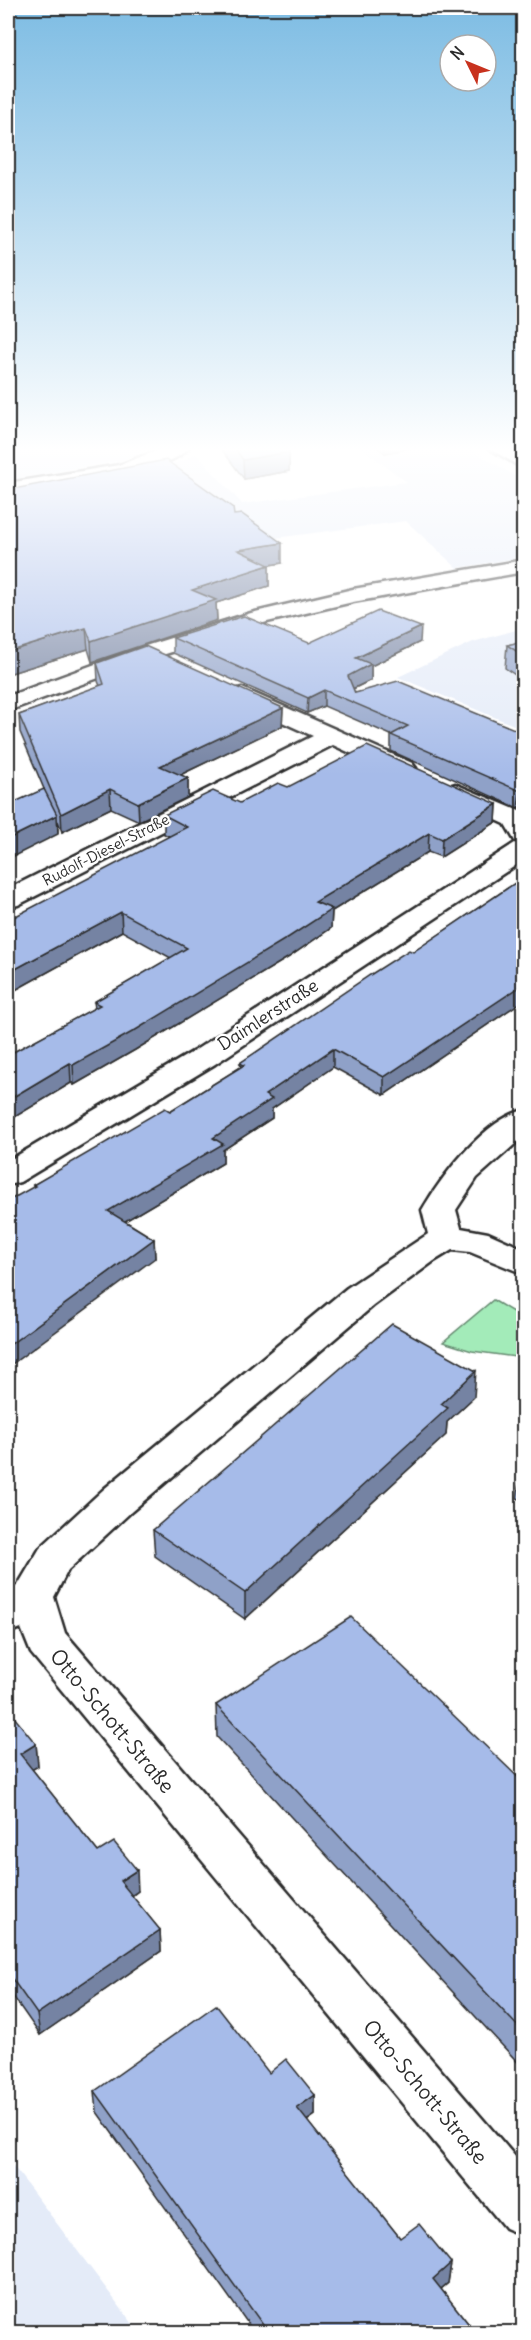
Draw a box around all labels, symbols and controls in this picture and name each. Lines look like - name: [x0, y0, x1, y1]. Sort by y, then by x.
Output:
- north arrow: [438, 33, 498, 93]
- text: N: [446, 42, 468, 64]
- street label: Rudolf-Diesel-Straße: [39, 809, 172, 890]
- street label: Daimlerstraße: [213, 974, 322, 1056]
- street label: Otto-Schott-Straße: [44, 1643, 181, 1798]
- street label: Otto-Schott-Straße: [357, 2014, 494, 2169]

